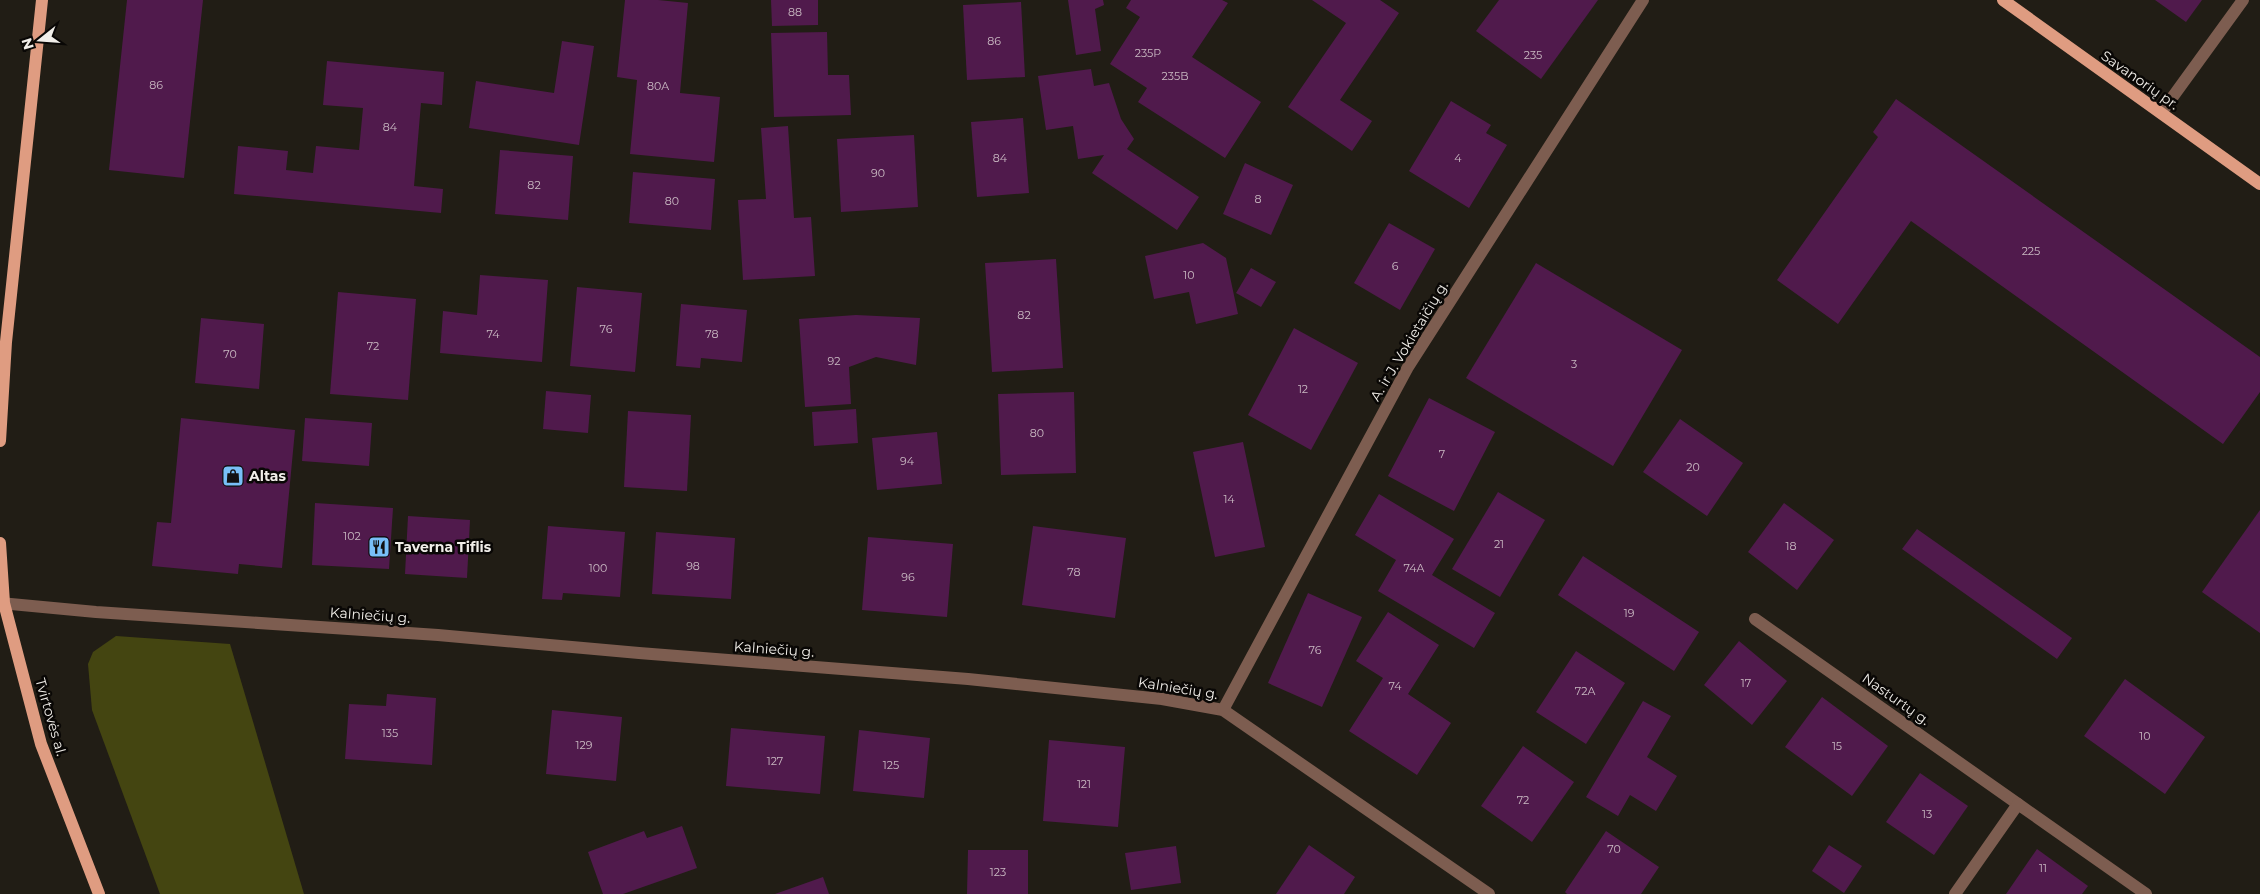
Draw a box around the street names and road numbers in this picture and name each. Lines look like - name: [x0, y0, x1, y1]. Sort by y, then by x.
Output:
- street label: Savanorių pr.: [2098, 47, 2182, 113]
- street label: A. ir J. Vokietaičių g.: [1366, 278, 1452, 404]
- street label: Kalniečių g.: [329, 603, 411, 627]
- street label: Kalniečių g.: [733, 637, 815, 661]
- street label: Nasturtų g.: [1859, 669, 1933, 729]
- street label: Kalniečių g.: [1137, 673, 1219, 703]
- street label: Tvirtovės al.: [31, 676, 71, 758]

